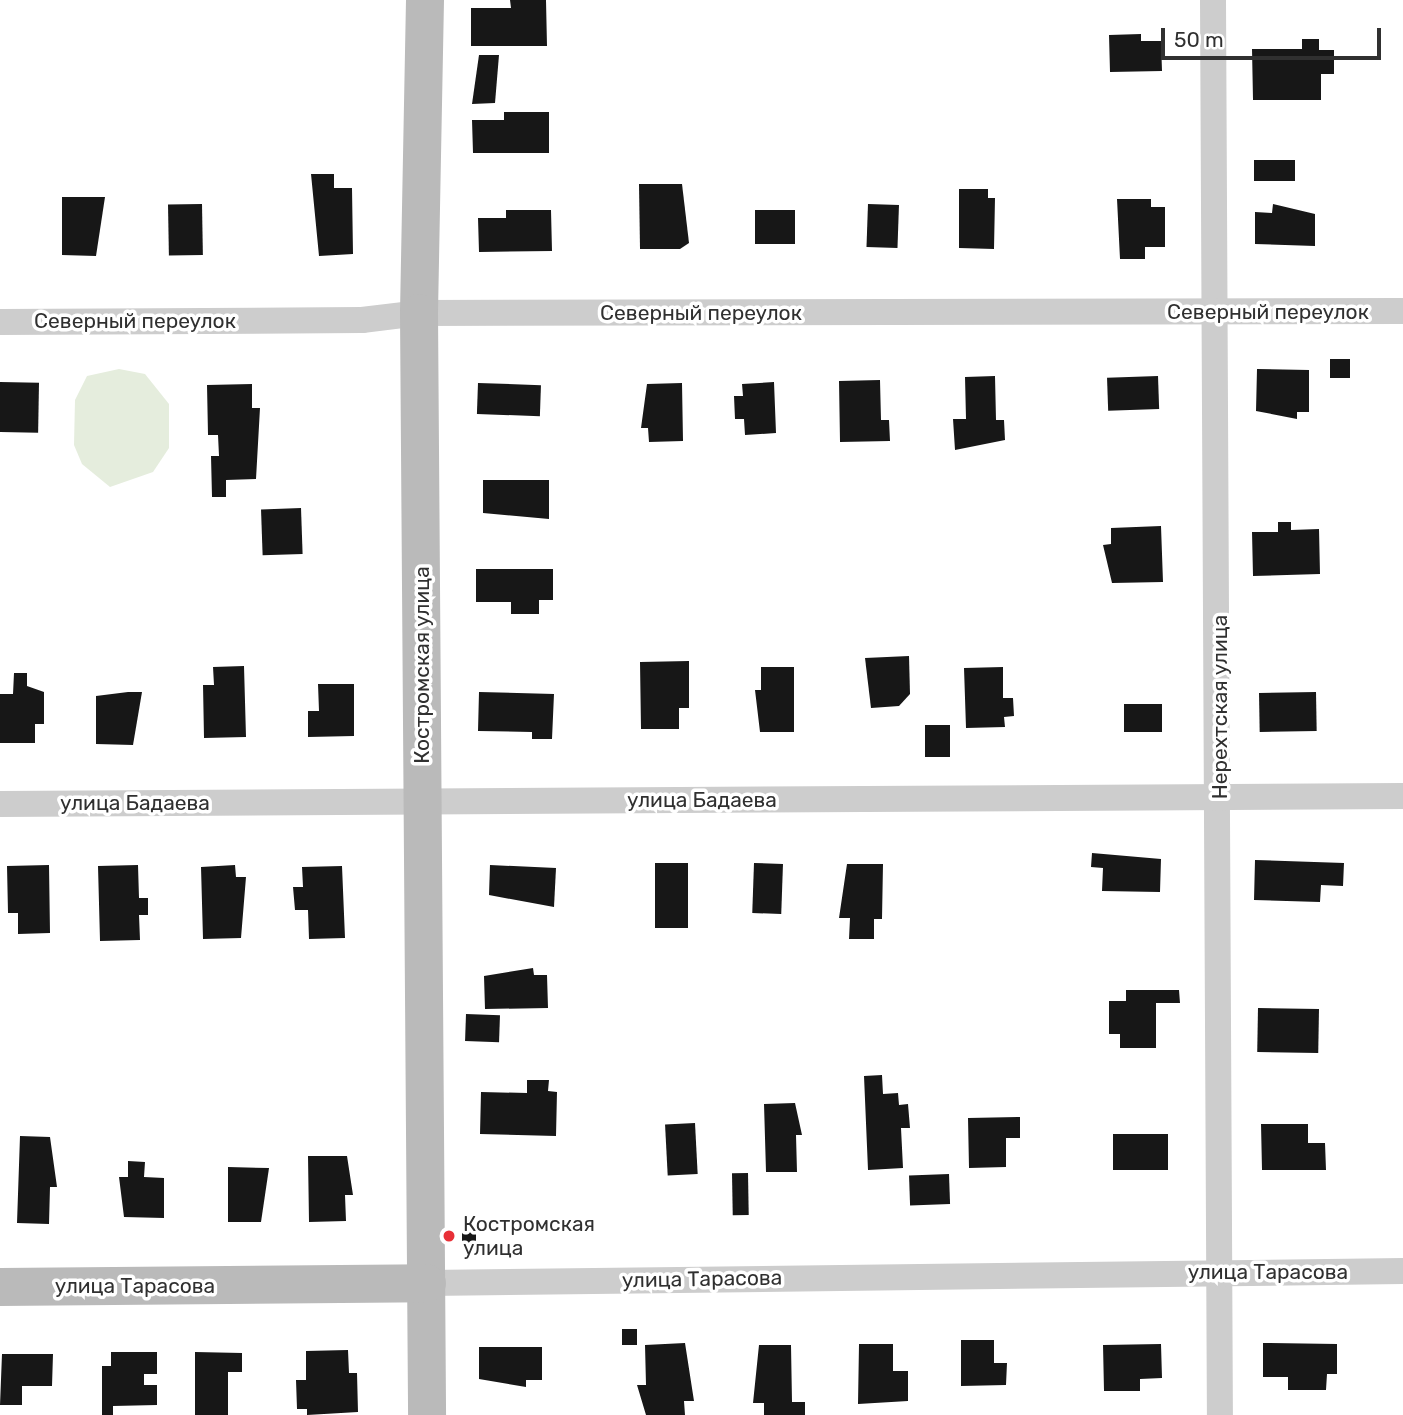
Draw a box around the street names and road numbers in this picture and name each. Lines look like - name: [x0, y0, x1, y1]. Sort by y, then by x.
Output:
- street label: Северный переулок: [1167, 299, 1369, 325]
- street label: Северный переулок: [600, 300, 802, 326]
- street label: Северный переулок: [34, 308, 236, 334]
- street label: Костромская улица: [409, 566, 435, 764]
- street label: Нерехтская улица: [1207, 615, 1233, 799]
- street label: улица Бадаева: [627, 787, 777, 813]
- street label: улица Бадаева: [60, 790, 210, 816]
- street label: улица Тарасова: [1188, 1259, 1348, 1285]
- street label: улица Тарасова: [622, 1265, 782, 1293]
- street label: улица Тарасова: [55, 1273, 215, 1299]

